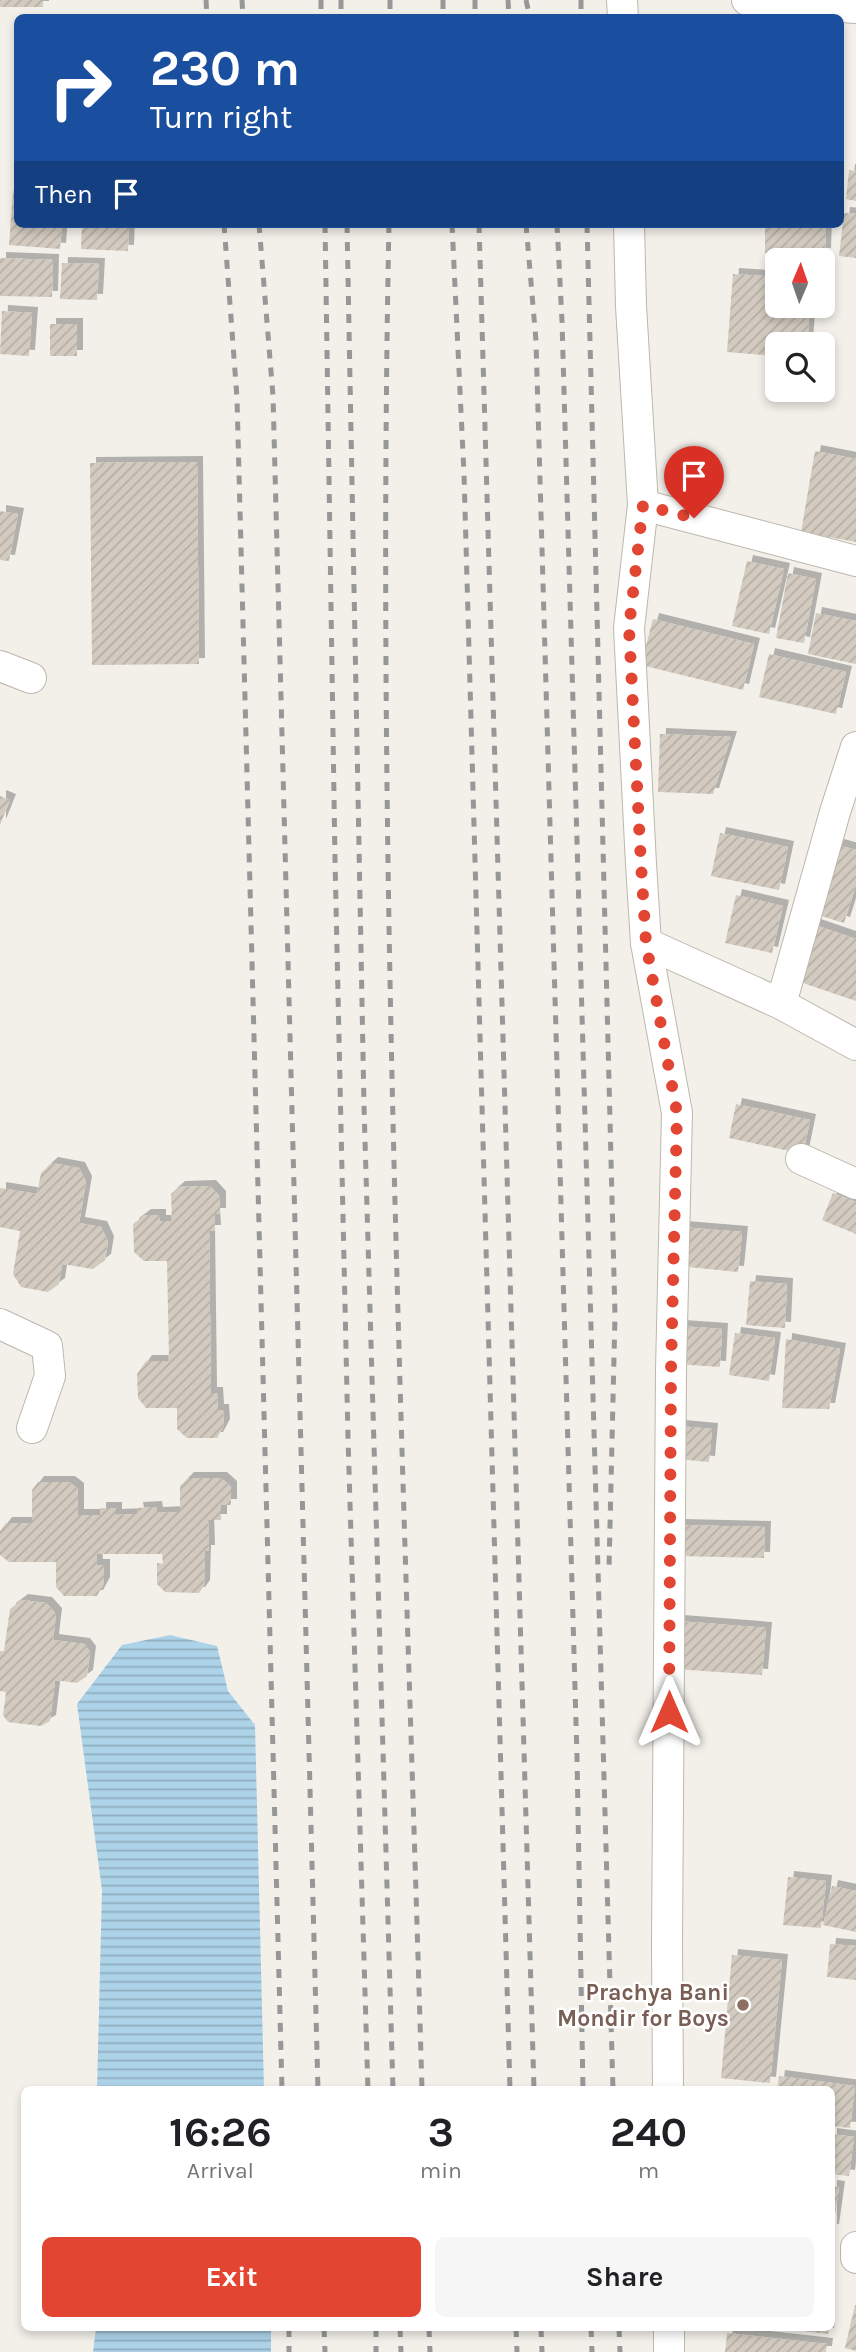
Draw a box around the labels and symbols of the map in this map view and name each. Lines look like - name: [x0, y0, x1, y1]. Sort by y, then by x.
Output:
- north arrow: [765, 248, 835, 318]
- pin: [664, 446, 724, 518]
- position arrow: [632, 1675, 706, 1749]
- place label: Prachya Bani Mondir for Boys: [557, 1979, 729, 2032]
- marker: Prachya Bani Mondir for Boys: [735, 1997, 751, 2013]

